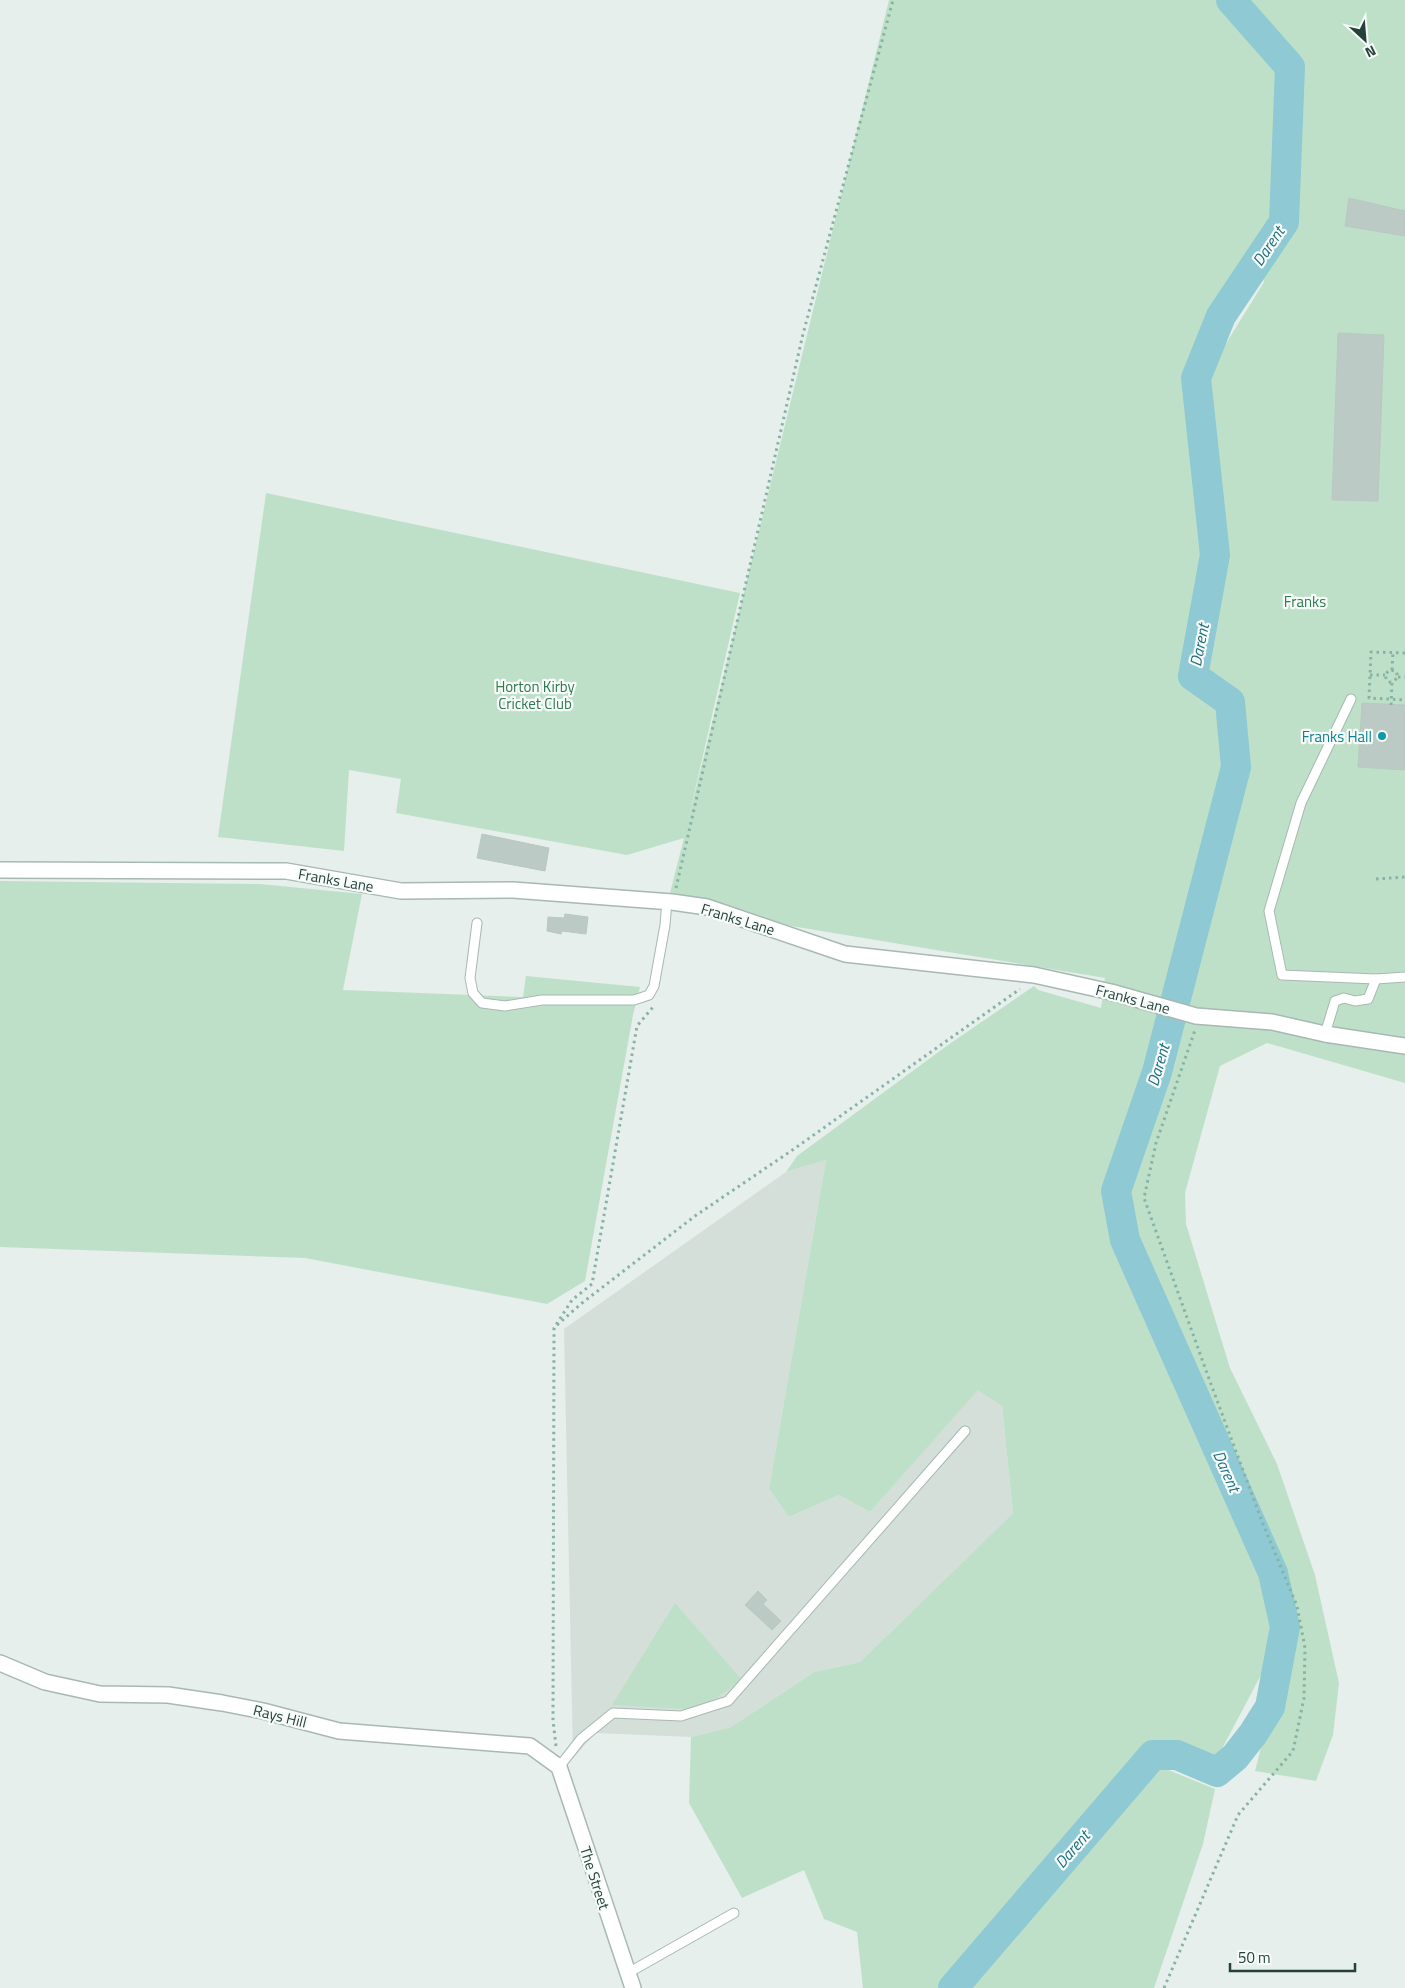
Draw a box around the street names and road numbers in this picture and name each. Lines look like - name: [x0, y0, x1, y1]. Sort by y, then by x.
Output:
- street label: Franks Lane: [297, 862, 375, 898]
- street label: Franks Lane: [698, 897, 778, 941]
- street label: Franks Lane: [1093, 978, 1173, 1020]
- street label: Rays Hill: [251, 1698, 309, 1734]
- street label: The Street: [574, 1843, 616, 1913]

